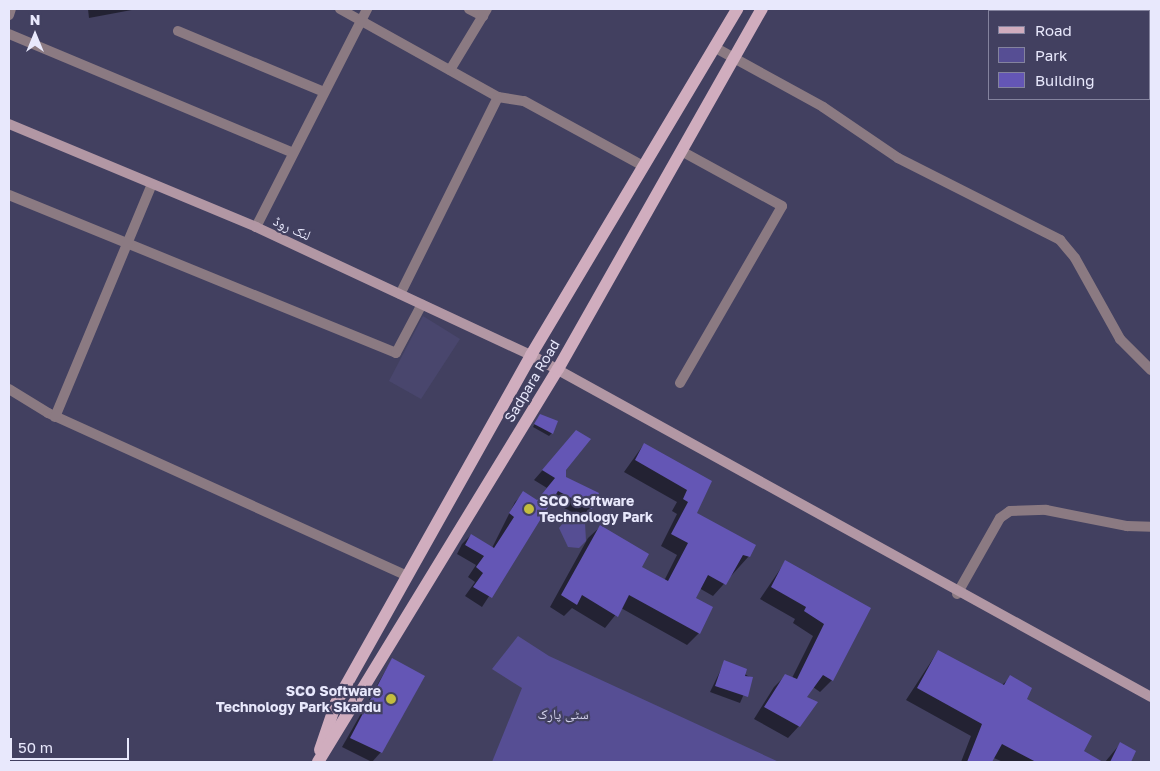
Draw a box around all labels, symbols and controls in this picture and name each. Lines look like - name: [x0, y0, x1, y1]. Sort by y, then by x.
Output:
- north arrow: [10, 10, 60, 60]
- legend: [988, 10, 1150, 100]
- text: N: [30, 11, 40, 28]
- text: Road: [1035, 21, 1072, 39]
- text: Park: [1035, 46, 1067, 64]
- text: Building: [1035, 71, 1095, 89]
- street label: لنک روڈ: [271, 212, 313, 244]
- street label: Sadpara Road: [501, 337, 563, 425]
- place label: SCO Software Technology Park: [539, 493, 653, 526]
- marker: SCO Software Technology Park: [523, 503, 535, 515]
- place label: SCO Software Technology Park Skardu: [216, 683, 381, 716]
- marker: SCO Software Technology Park Skardu: [385, 693, 397, 705]
- park label: سٹی پارک: [537, 706, 589, 722]
- scale bar: [12, 728, 131, 760]
- text: 50 m: [18, 738, 53, 756]

